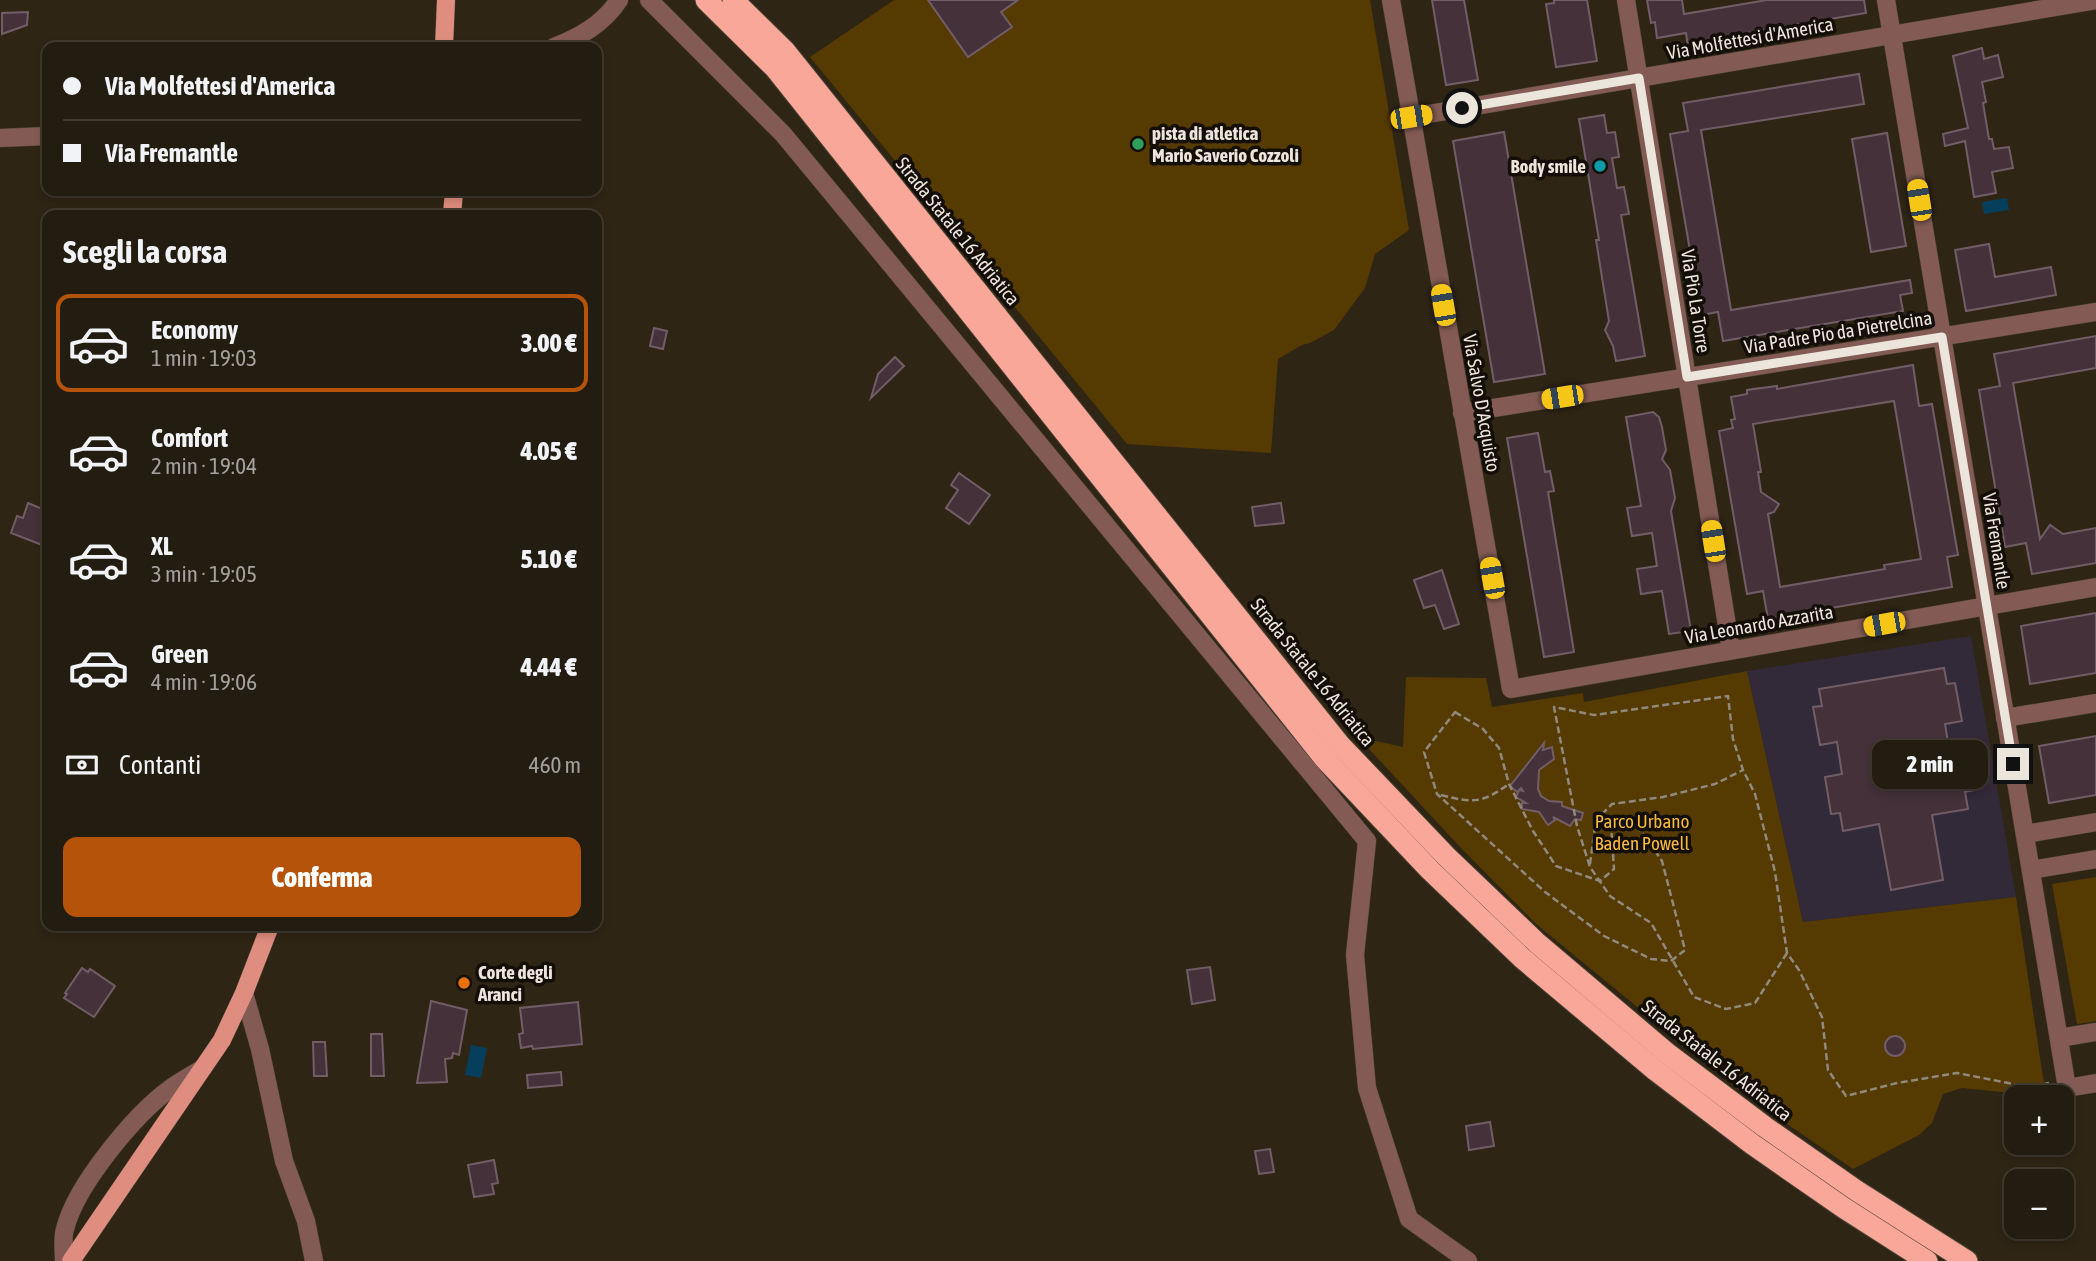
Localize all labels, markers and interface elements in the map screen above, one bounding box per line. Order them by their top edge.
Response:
street label: Via Molfettesi d'America [1665,13,1835,63]
text: Via Molfettesi d'America [105,71,335,101]
route start [1446,92,1478,124]
car [1389,103,1434,131]
place label: pista di atletica Mario Saverio Cozzoli [1152,122,1299,166]
marker: pista di atletica Mario Saverio Cozzoli [1130,136,1146,152]
text: Via Fremantle [105,138,238,168]
street label: Strada Statale 16 Adriatica [892,153,1024,309]
place label: Body smile [1510,155,1586,177]
marker: Body smile [1592,158,1608,174]
car [1906,178,1933,222]
text: Scegli la corsa [63,233,227,270]
street label: Via Pio La Torre [1677,248,1715,354]
car [1430,282,1457,328]
street label: Via Padre Pio da Pietrelcina [1742,306,1934,358]
icon: car [67,312,130,375]
text: Economy [151,315,238,345]
text: 3.00 € [520,328,577,358]
street label: Via Salvo D'Acquisto [1459,332,1505,474]
text: 1 min · 19:03 [151,345,257,371]
car [1540,383,1585,411]
icon: car [67,420,130,483]
text: Comfort [151,423,228,453]
text: 4.05 € [520,436,577,466]
text: 2 min · 19:04 [151,453,257,479]
street label: Via Fremantle [1979,491,2015,591]
car [1700,519,1727,563]
icon: car [67,528,130,591]
text: XL [151,531,173,561]
text: 5.10 € [520,544,577,574]
car [1479,555,1506,601]
text: 3 min · 19:05 [151,561,257,587]
street label: Strada Statale 16 Adriatica [1247,594,1379,750]
street label: Via Leonardo Azzarita [1683,600,1835,648]
car [1862,610,1907,638]
icon: car [67,636,130,699]
text: Green [151,639,209,669]
text: 4.44 € [520,652,577,682]
text: 4 min · 19:06 [151,669,257,695]
callout: 2 min [1873,740,1988,788]
icon: cash [63,746,101,784]
route end [1997,748,2029,780]
text: Contanti [119,750,201,780]
text: 2 min [1907,751,1953,777]
text: 460 m [529,752,581,778]
park label: Parco Urbano Baden Powell [1594,810,1690,854]
button: Conferma [63,837,581,917]
place label: Corte degli Aranci [477,961,553,1005]
marker: Corte degli Aranci [456,975,472,991]
street label: Strada Statale 16 Adriatica [1638,995,1796,1125]
map controls [2004,1085,2074,1239]
button: + [2004,1085,2074,1155]
button: − [2004,1169,2074,1239]

